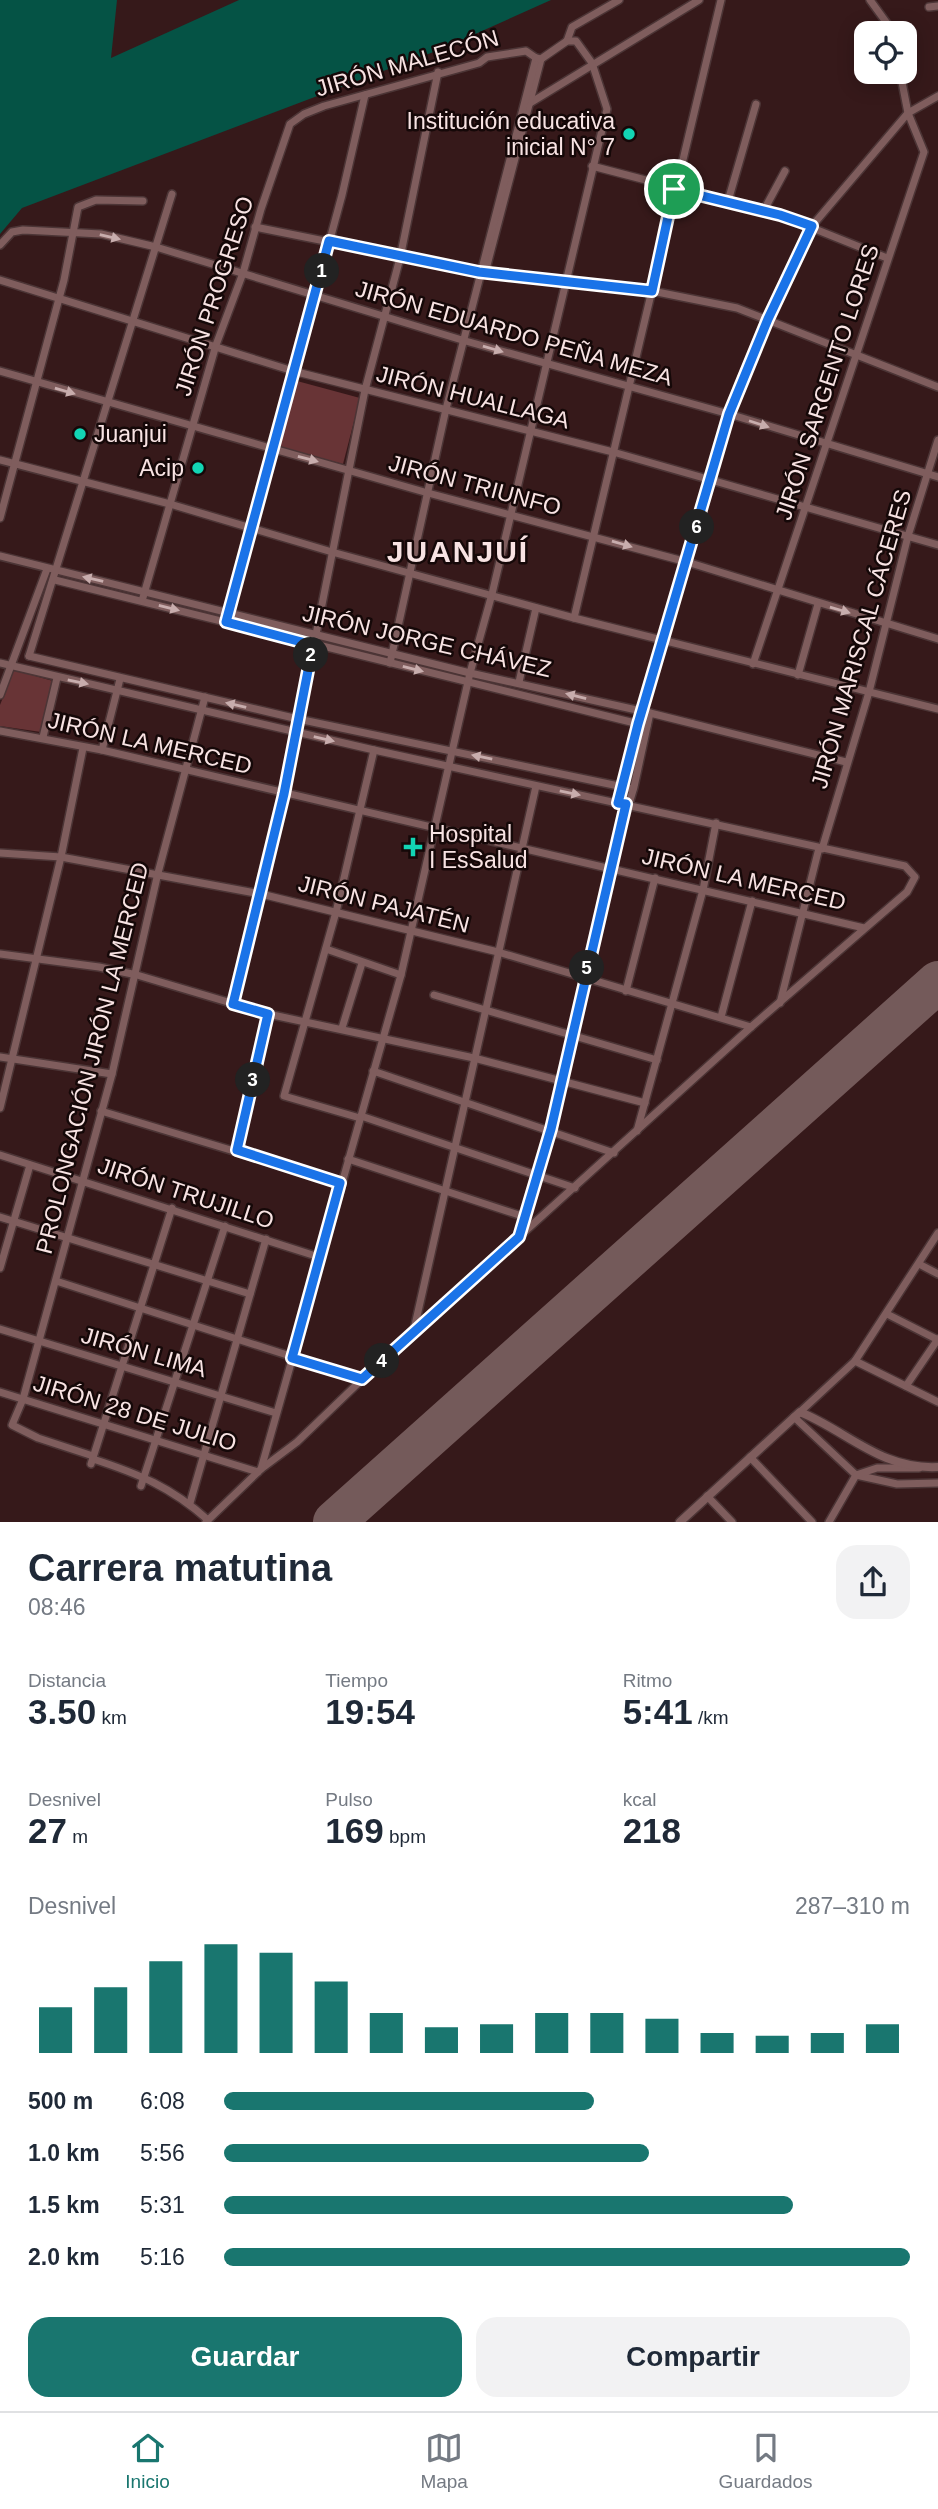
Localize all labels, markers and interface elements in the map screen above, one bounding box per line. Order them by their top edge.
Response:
map controls [854,21,917,84]
button: locate [854,21,917,84]
street label: JIRÓN MALECÓN [313,24,501,102]
place label: Institución educativa inicial N° 7 [407,108,615,160]
marker: Institución educativa inicial N° 7 [621,126,637,142]
pin [644,159,704,219]
icon: arrive [655,170,693,208]
street label: JIRÓN PROGRESO [169,193,259,399]
one-way arrow [100,231,122,242]
street label: JIRÓN SARGENTO LORES [770,241,884,523]
pin: 1 [304,254,340,288]
text: 1 [316,260,327,281]
street label: JIRÓN EDUARDO PEÑA MEZA [353,275,676,391]
one-way arrow [483,345,504,355]
street label: JIRÓN HUALLAGA [374,360,573,434]
one-way arrow [55,386,76,396]
one-way arrow [749,419,770,429]
place label: Juanjui [94,421,167,447]
marker: Juanjui [72,426,88,442]
street label: JIRÓN TRIUNFO [386,450,564,520]
place label: Acip [139,455,184,481]
one-way arrow [298,455,319,465]
marker: Acip [190,460,206,476]
street label: JIRÓN MARISCAL CÁCERES [806,487,916,791]
pin: 6 [680,510,714,544]
text: 6 [691,516,702,537]
district label: JUANJUÍ [387,535,529,568]
one-way arrow [611,539,633,550]
one-way arrow [82,574,104,585]
street label: JIRÓN JORGE CHÁVEZ [300,600,554,682]
one-way arrow [158,603,180,614]
one-way arrow [829,606,850,616]
pin: 2 [294,638,328,672]
text: 2 [305,644,316,665]
one-way arrow [402,664,424,675]
one-way arrow [67,677,89,688]
one-way arrow [565,690,587,701]
one-way arrow [225,699,247,710]
street label: JIRÓN LA MERCED [46,707,254,779]
one-way arrow [313,733,335,744]
one-way arrow [471,752,493,763]
one-way arrow [559,787,581,798]
place label: Hospital I EsSalud [429,821,527,873]
marker: Hospital I EsSalud [403,837,423,857]
street label: JIRÓN LA MERCED [640,843,848,915]
street label: PROLONGACIÓN JIRÓN LA MERCED [31,860,153,1256]
street label: JIRÓN PAJATÉN [296,870,472,938]
pin: 5 [570,950,604,986]
text: 5 [581,957,592,978]
pin: 3 [236,1062,270,1098]
text: 3 [247,1069,258,1090]
street label: JIRÓN TRUJILLO [95,1152,277,1234]
street label: JIRÓN LIMA [78,1322,210,1382]
pin: 4 [364,1344,400,1378]
text: 4 [376,1350,387,1371]
street label: JIRÓN 28 DE JULIO [30,1370,240,1456]
button: share [836,1545,910,1619]
text: Carrera matutina [28,1547,332,1589]
text: 08:46 [28,1594,86,1620]
text: Distancia [28,1670,106,1691]
text: Tiempo [325,1670,388,1691]
text: Ritmo [623,1670,672,1691]
text: 3.50 [28,1692,96,1731]
text: 19:54 [325,1692,415,1731]
text: 5:41 [623,1692,693,1731]
text: km [96,1707,127,1728]
text: /km [693,1707,729,1728]
text: Desnivel [28,1789,101,1810]
text: Pulso [325,1789,373,1810]
text: kcal [623,1789,656,1810]
text: 27 [28,1811,67,1850]
text: 169 [325,1811,384,1850]
text: 218 [623,1811,681,1850]
text: m [67,1826,88,1847]
text: bpm [384,1826,426,1847]
text: Desnivel [28,1893,116,1919]
text: 287–310 m [795,1893,910,1919]
text: 500 m [28,2088,93,2114]
text: 6:08 [140,2088,185,2114]
text: 1.0 km [28,2140,100,2166]
text: 5:56 [140,2140,185,2166]
text: 1.5 km [28,2192,100,2218]
text: 5:31 [140,2192,185,2218]
text: 2.0 km [28,2244,100,2270]
text: 5:16 [140,2244,185,2270]
button: Guardar [28,2317,462,2397]
button: Compartir [476,2317,910,2397]
tab: Inicio [125,2429,170,2493]
tab: Mapa [420,2429,468,2493]
tab: Guardados [719,2429,813,2493]

